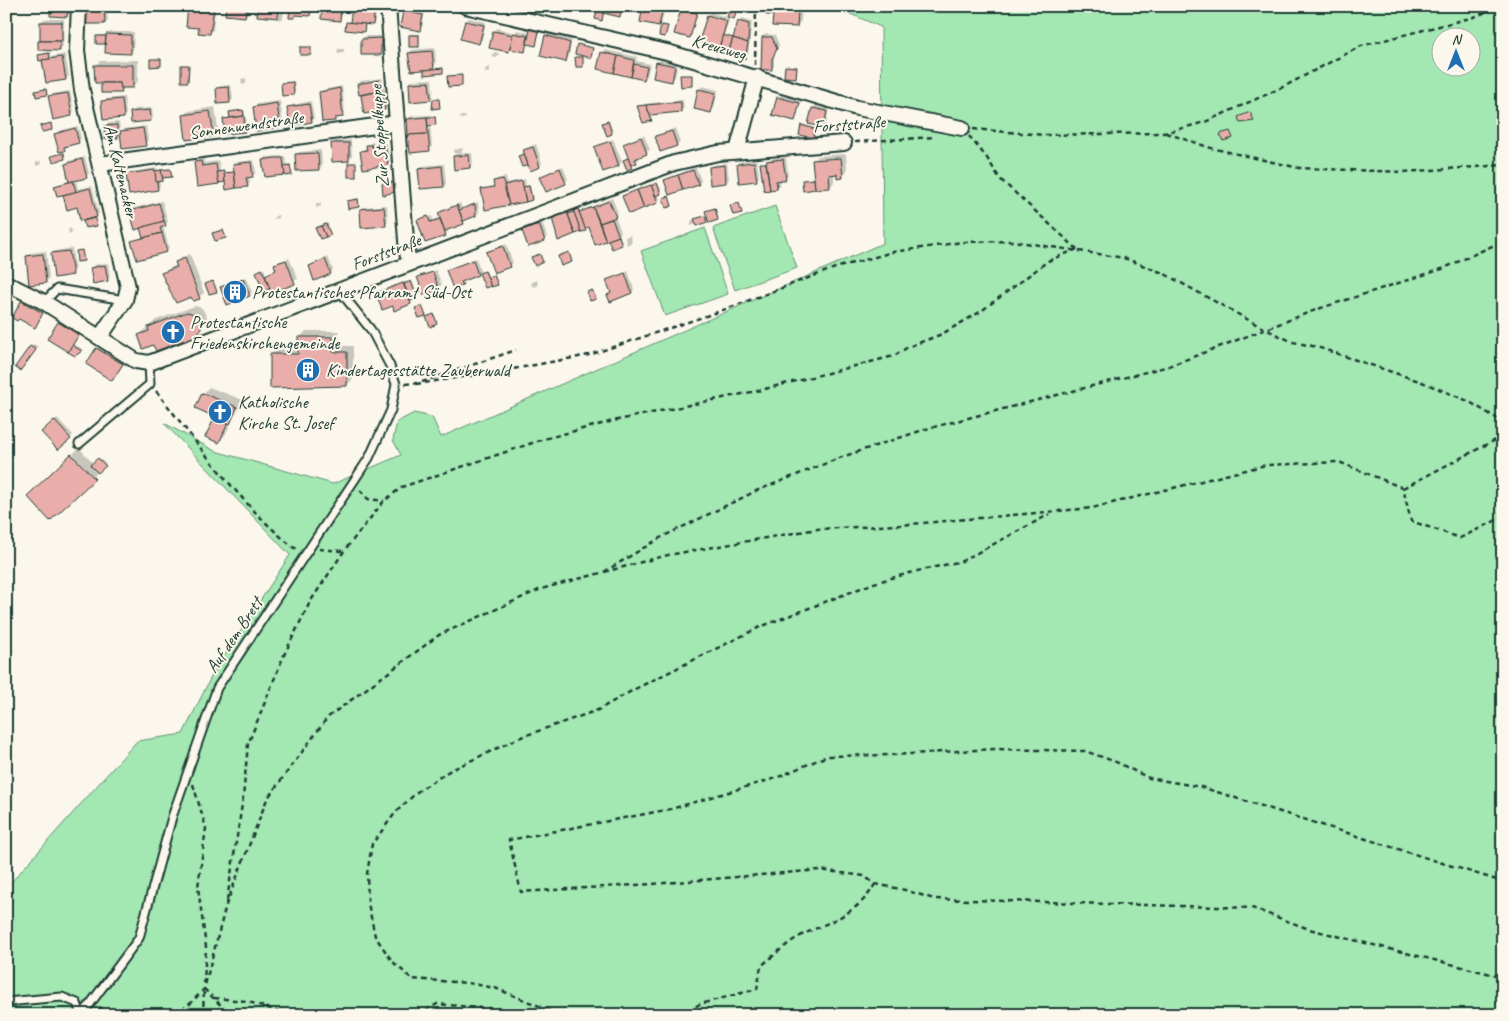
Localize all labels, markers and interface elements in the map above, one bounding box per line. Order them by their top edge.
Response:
north arrow [1432,28,1482,78]
street label: Kreuzweg [689,29,750,66]
text: N [1452,31,1463,48]
street label: Zur Stoppelkuppe [364,83,394,188]
street label: Sonnenwendstraße [188,106,306,144]
street label: Forststraße [812,110,887,137]
street label: Am Kaltenacker [99,122,144,222]
street label: Forststraße [348,228,425,275]
building icon: Protestantisches Pfarramt Süd-Ost [222,279,248,305]
place label: Protestantisches Pfarramt Süd-Ost [252,281,473,303]
place label: Protestantische Friedenskirchengemeinde [190,311,341,354]
church icon: Protestantische Friedenskirchengemeinde [160,319,186,345]
building icon: Kindertagesstätte Zauberwald [295,357,321,383]
place label: Kindertagesstätte Zauberwald [326,359,513,381]
place label: Katholische Kirche St. Josef [238,391,337,434]
church icon: Katholische Kirche St. Josef [207,399,233,425]
street label: Auf dem Brett [201,591,269,677]

